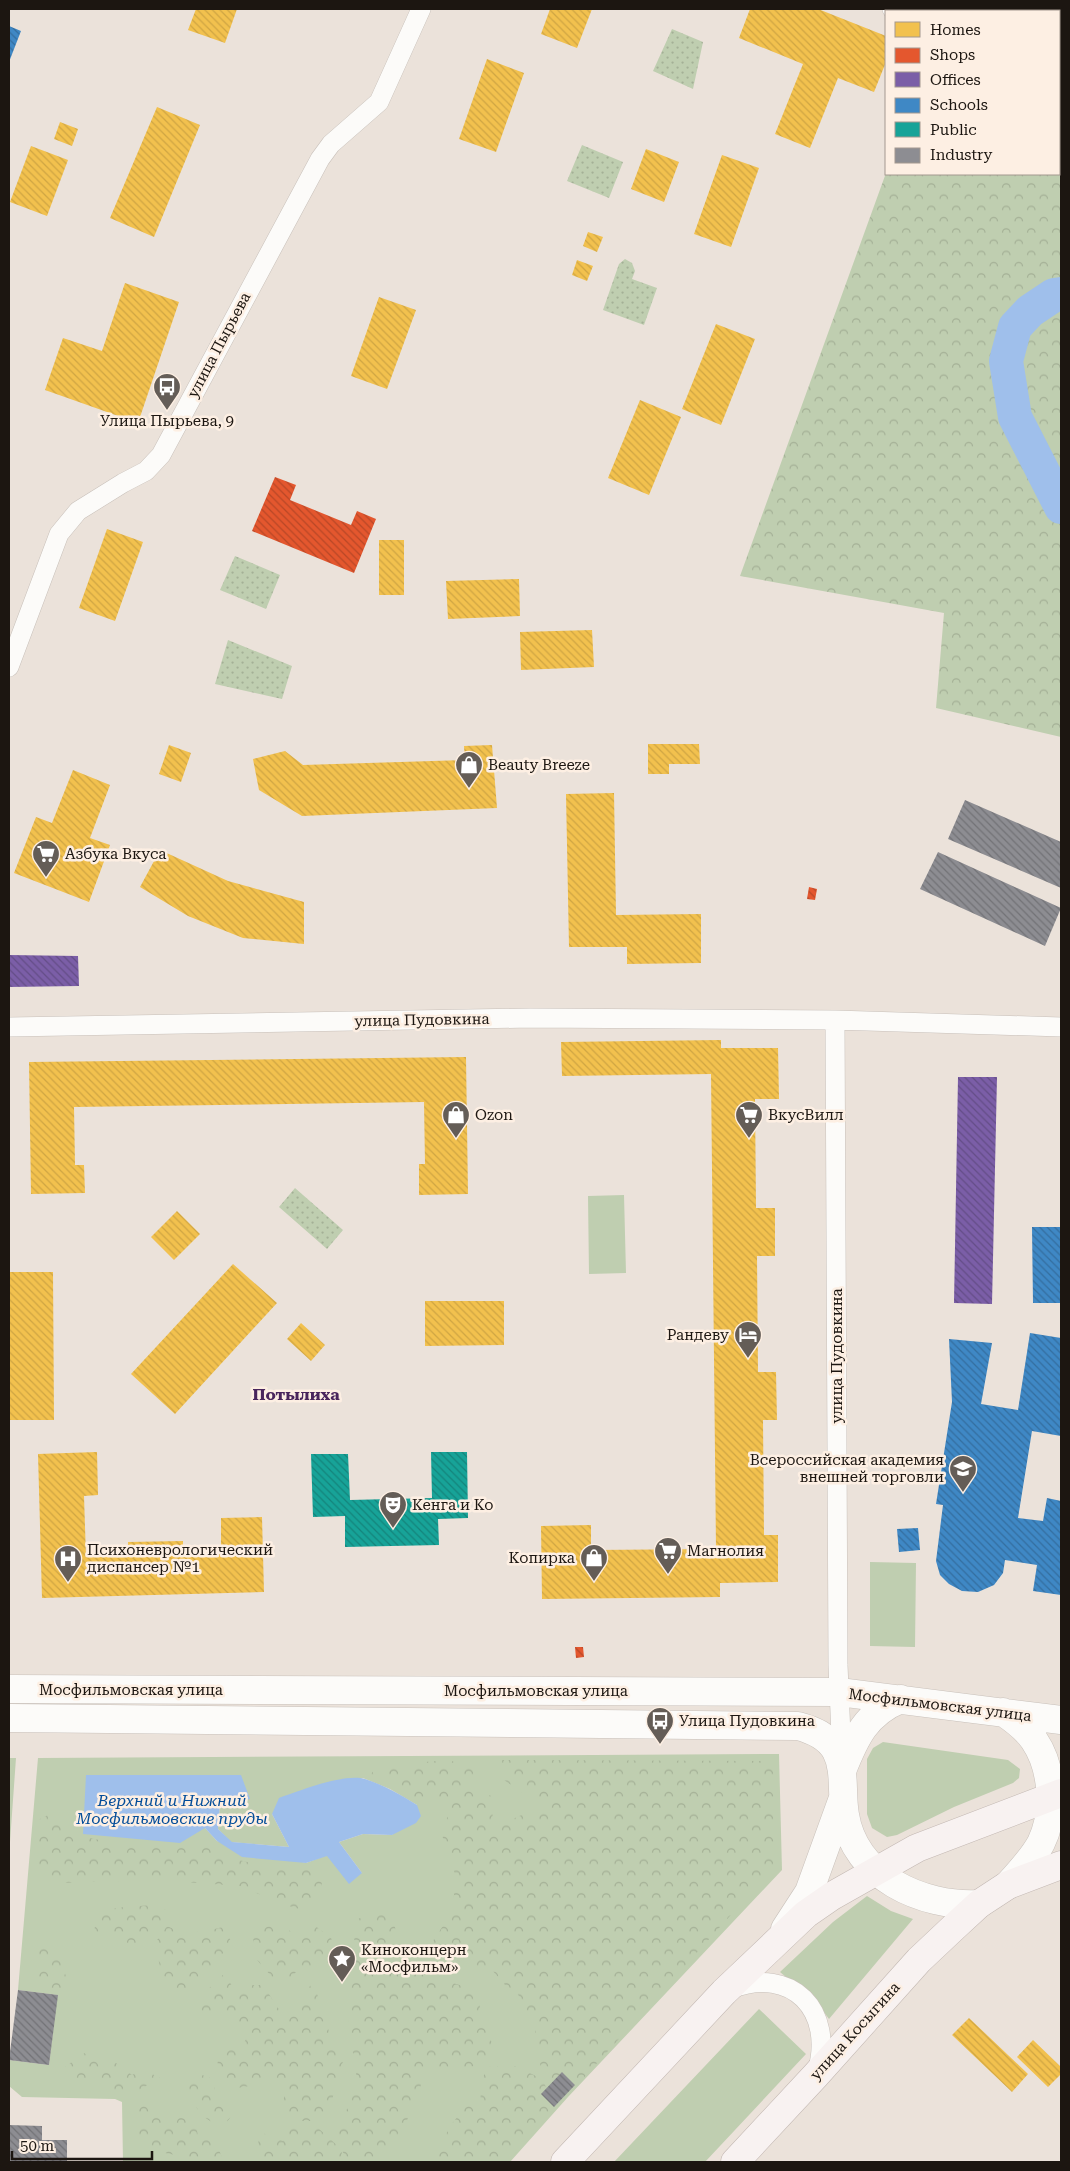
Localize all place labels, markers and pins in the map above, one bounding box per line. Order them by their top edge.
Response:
bus stop icon: Улица Пырьева, 9 [152,372,182,411]
place label: Улица Пырьева, 9 [100,412,234,430]
shop icon: Beauty Breeze [454,750,484,789]
place label: Beauty Breeze [488,756,590,774]
supermarket icon: Азбука Вкуса [31,839,61,878]
place label: Азбука Вкуса [65,845,166,863]
shop icon: Ozon [441,1100,471,1139]
supermarket icon: ВкусВилл [734,1100,764,1139]
place label: Ozon [475,1106,513,1124]
place label: ВкусВилл [768,1106,844,1124]
hotel icon: Рандеву [733,1320,763,1359]
place label: Рандеву [667,1326,729,1344]
place label: Всероссийская академия внешней торговли [750,1451,944,1486]
school or university icon: Всероссийская академия внешней торговли [948,1454,978,1493]
theatre icon: Кенга и Ко [378,1490,408,1529]
place label: Кенга и Ко [412,1496,494,1514]
supermarket icon: Магнолия [653,1536,683,1575]
place label: Психоневрологический диспансер №1 [87,1541,273,1576]
place label: Магнолия [687,1542,764,1560]
shop icon: Копирка [579,1543,609,1582]
hospital icon: Психоневрологический диспансер №1 [53,1544,83,1583]
place label: Копирка [509,1549,575,1567]
bus stop icon: Улица Пудовкина [645,1706,675,1745]
place label: Улица Пудовкина [679,1712,815,1730]
place label: Киноконцерн «Мосфильм» [361,1941,467,1976]
place icon: Киноконцерн «Мосфильм» [327,1944,357,1983]

